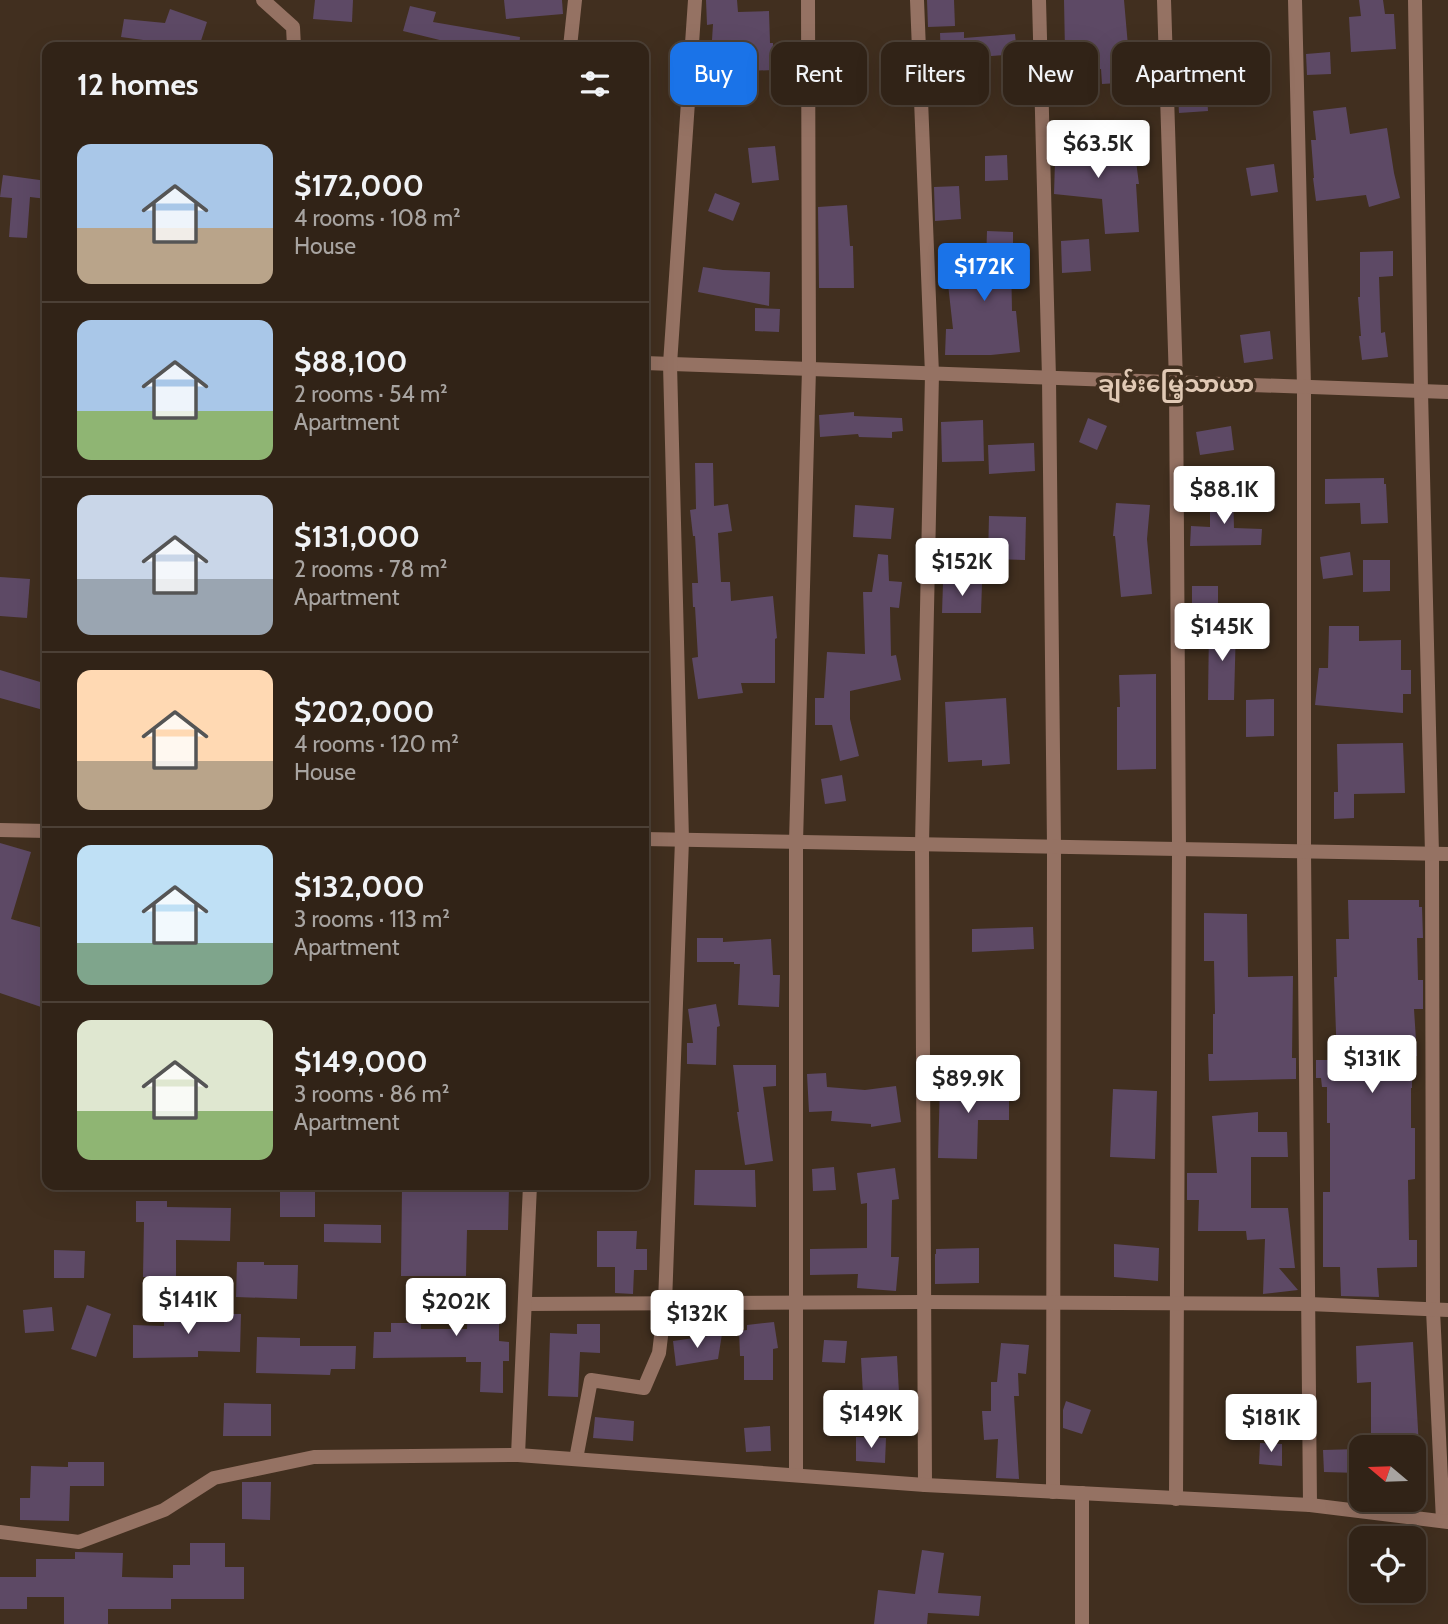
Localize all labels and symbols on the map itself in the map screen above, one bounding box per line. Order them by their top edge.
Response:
pin: $63.5K [1041,120,1155,180]
pin: $172K [935,244,1033,303]
district label: ချမ်းမြေ့သာယာ [1098,368,1254,404]
pin: $88.1K [1167,466,1281,526]
pin: $152K [913,538,1011,598]
pin: $145K [1173,604,1271,663]
pin: $131K [1323,1036,1421,1095]
pin: $89.9K [911,1056,1025,1115]
pin: $141K [139,1276,237,1336]
pin: $202K [407,1278,505,1338]
pin: $132K [648,1290,746,1350]
pin: $149K [822,1390,920,1450]
pin: $181K [1222,1394,1320,1454]
north arrow [1349,1435,1426,1512]

